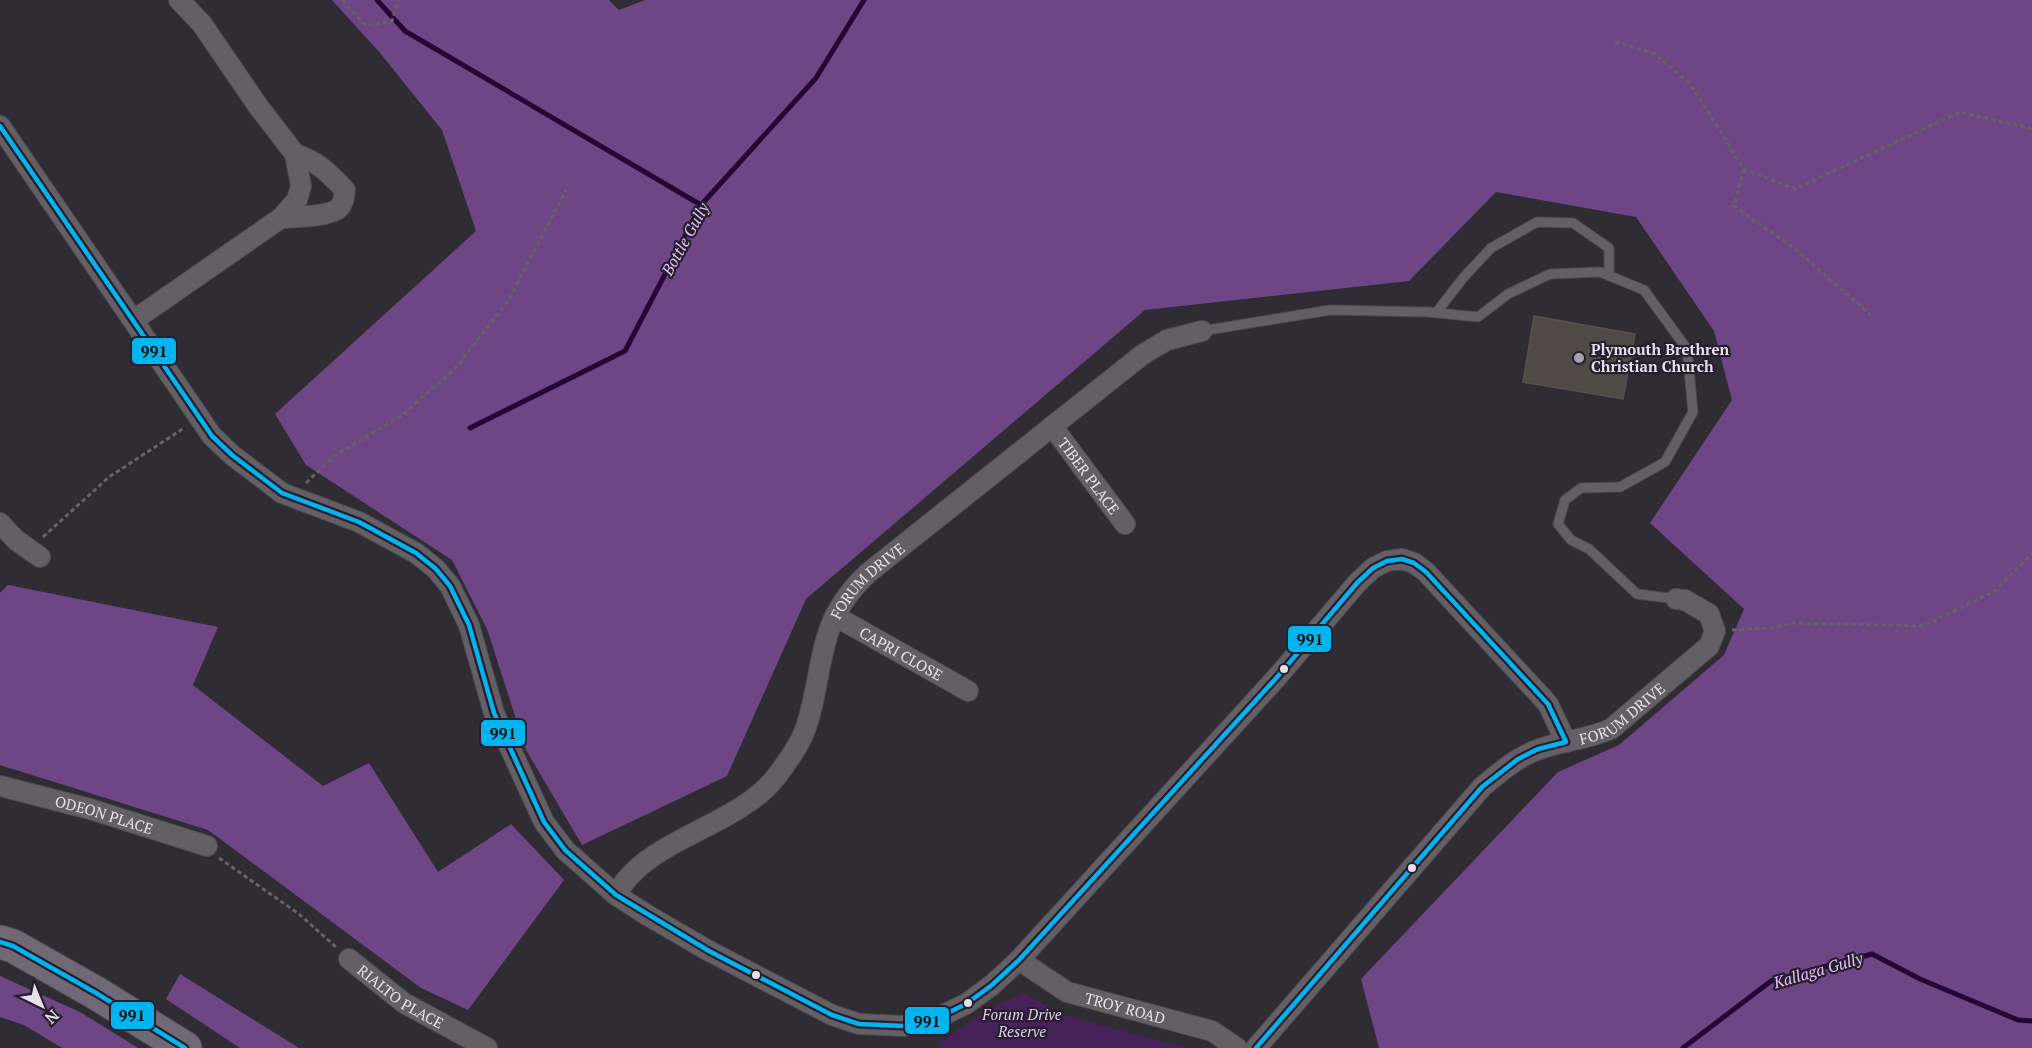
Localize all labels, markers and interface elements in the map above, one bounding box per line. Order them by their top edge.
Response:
water label: Bottle Gully [656,198,714,280]
line badge: 991 [131,337,177,365]
place label: Plymouth Brethren Christian Church [1591,339,1730,376]
text: 991 [140,340,168,362]
marker: Plymouth Brethren Christian Church [1572,351,1586,365]
street label: TIBER PLACE [1054,433,1124,518]
street label: FORUM DRIVE [825,538,908,622]
street label: CAPRI CLOSE [856,622,946,685]
line badge: 991 [1287,625,1332,653]
text: 991 [1296,628,1324,650]
unlabelled marker [1278,663,1290,675]
street label: FORUM DRIVE [1577,678,1669,749]
line badge: 991 [480,719,526,747]
text: 991 [489,722,517,744]
street label: ODEON PLACE [53,791,156,838]
unlabelled marker [1406,862,1418,874]
water label: Kallaga Gully [1770,947,1866,994]
street label: RIALTO PLACE [353,960,447,1033]
unlabelled marker [750,969,762,981]
north arrow [12,976,72,1036]
street label: TROY ROAD [1083,987,1168,1028]
unlabelled marker [962,997,974,1009]
line badge: 991 [110,1001,155,1030]
text: 991 [118,1004,146,1026]
park label: Forum Drive Reserve [981,1004,1062,1041]
text: N [40,1005,64,1029]
line badge: 991 [904,1006,950,1035]
text: 991 [913,1010,941,1032]

